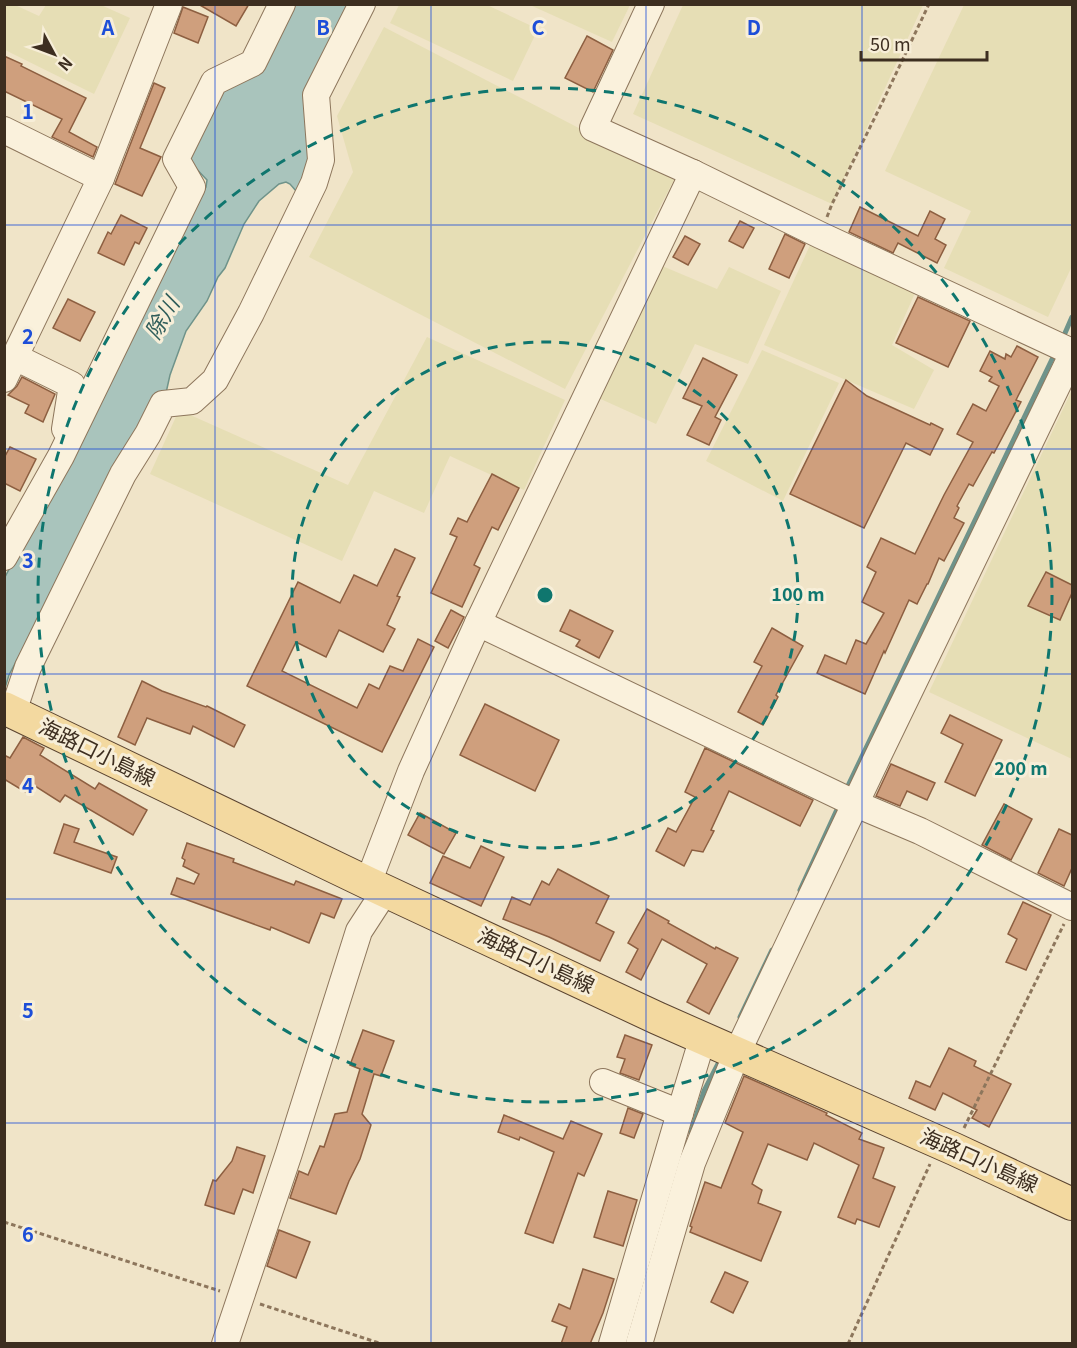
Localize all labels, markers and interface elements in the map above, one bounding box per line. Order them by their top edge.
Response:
text: A [101,12,115,41]
text: B [316,12,330,41]
text: C [531,12,545,41]
text: D [747,12,761,41]
north arrow [24,24,84,84]
scale bar [861,24,987,62]
text: 50 m [870,30,911,56]
text: N [53,52,79,77]
text: 1 [22,96,34,125]
water label: 除川 [135,288,186,344]
text: 2 [22,321,34,350]
text: 3 [22,545,34,574]
text: 100 m [771,580,825,606]
centre of rings [535,585,555,605]
street label: 海路口小島線 [35,710,161,792]
text: 200 m [994,754,1048,780]
text: 4 [22,770,34,799]
street label: 海路口小島線 [473,919,600,999]
text: 5 [22,995,34,1024]
street label: 海路口小島線 [916,1120,1043,1199]
text: 6 [22,1219,34,1248]

